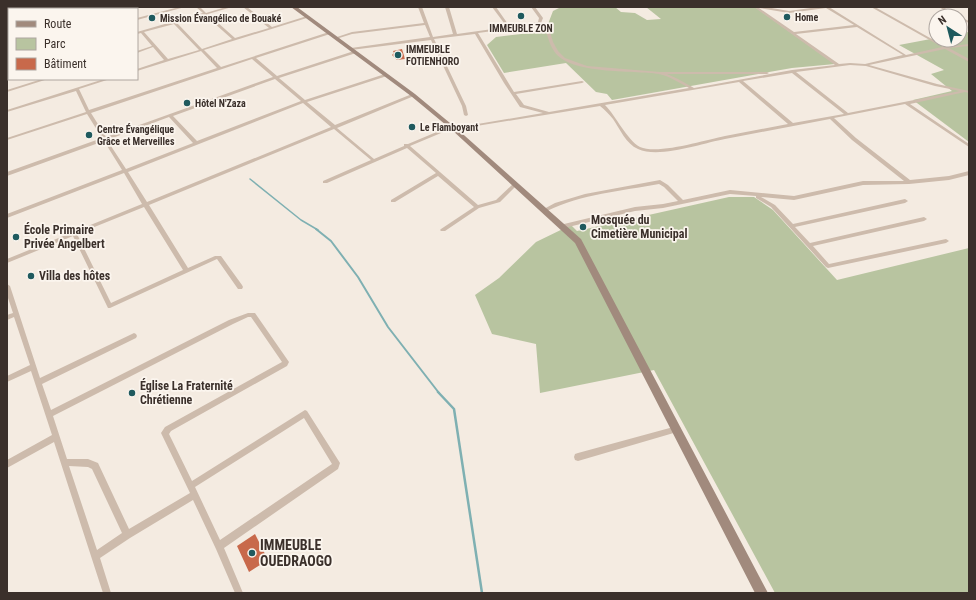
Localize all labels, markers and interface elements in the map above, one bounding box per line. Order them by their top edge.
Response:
legend [8,8,138,80]
north arrow [928,8,968,48]
marker: IMMEUBLE ZON [516,11,526,21]
place label: Mission Évangélico de Bouaké [160,12,281,24]
marker: Home [782,12,792,22]
place label: Home [795,12,819,23]
marker: Mission Évangélico de Bouaké [147,13,157,23]
text: N [936,13,949,28]
text: Route [44,17,72,31]
place label: IMMEUBLE ZON [489,23,553,34]
text: Parc [44,37,66,51]
place label: IMMEUBLE FOTIENHORO [406,44,459,67]
marker: IMMEUBLE FOTIENHORO [393,50,403,60]
text: Bâtiment [44,57,87,71]
marker: Hôtel N'Zaza [182,98,192,108]
place label: Hôtel N'Zaza [195,98,246,109]
marker: Le Flamboyant [407,122,417,132]
place label: Le Flamboyant [420,122,478,133]
place label: Centre Évangélique Grâce et Merveilles [97,123,175,147]
marker: Centre Évangélique Grâce et Merveilles [84,130,94,140]
place label: Mosquée du Cimetière Municipal [591,213,687,241]
place label: École Primaire Privée Angelbert [24,222,105,251]
marker: Mosquée du Cimetière Municipal [578,222,588,232]
marker: École Primaire Privée Angelbert [11,232,21,242]
place label: Villa des hôtes [39,269,111,283]
marker: Villa des hôtes [26,271,36,281]
place label: Église La Fraternité Chrétienne [140,378,233,407]
marker: Église La Fraternité Chrétienne [127,388,137,398]
place label: IMMEUBLE OUEDRAOGO [260,537,332,569]
marker: IMMEUBLE OUEDRAOGO [247,548,257,558]

